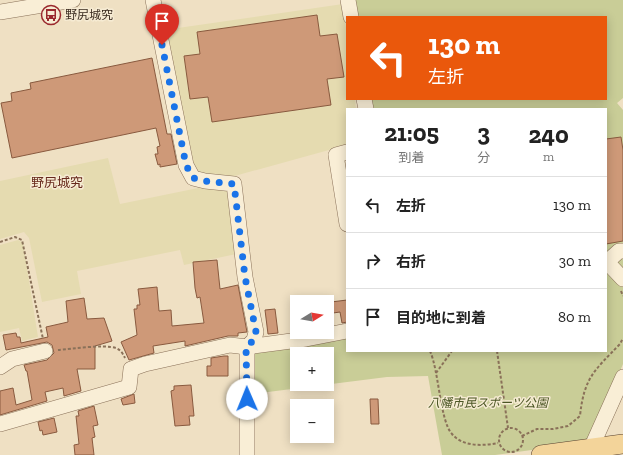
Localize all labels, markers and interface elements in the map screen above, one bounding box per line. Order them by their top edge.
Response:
bus stop icon: 野尻城究 [40,4,62,26]
pin [145,4,179,45]
place label: 野尻城究 [65,8,113,22]
icon: arrive [151,10,173,32]
text: 130 m [428,28,500,61]
icon: left [362,32,414,84]
text: 左折 [428,66,464,88]
text: 21:05 [384,118,439,147]
text: 3 [477,118,490,147]
text: 240 [528,120,569,149]
text: m [543,149,554,164]
text: 到着 [399,150,425,165]
text: 分 [477,150,490,165]
district label: 野尻城究 [31,175,83,190]
icon: left [362,194,384,216]
text: 130 m [553,196,591,214]
text: 左折 [396,197,426,215]
icon: right [362,250,384,272]
text: 30 m [559,252,591,270]
text: 右折 [396,253,426,271]
north arrow [290,295,334,339]
map controls [290,295,334,443]
icon: arrive [362,306,384,328]
text: 80 m [558,308,591,326]
text: 目的地に到着 [396,309,486,327]
button: + [290,347,334,391]
position arrow [226,378,268,420]
park label: 八幡市民スポーツ公園 [428,396,550,410]
button: − [290,399,334,443]

